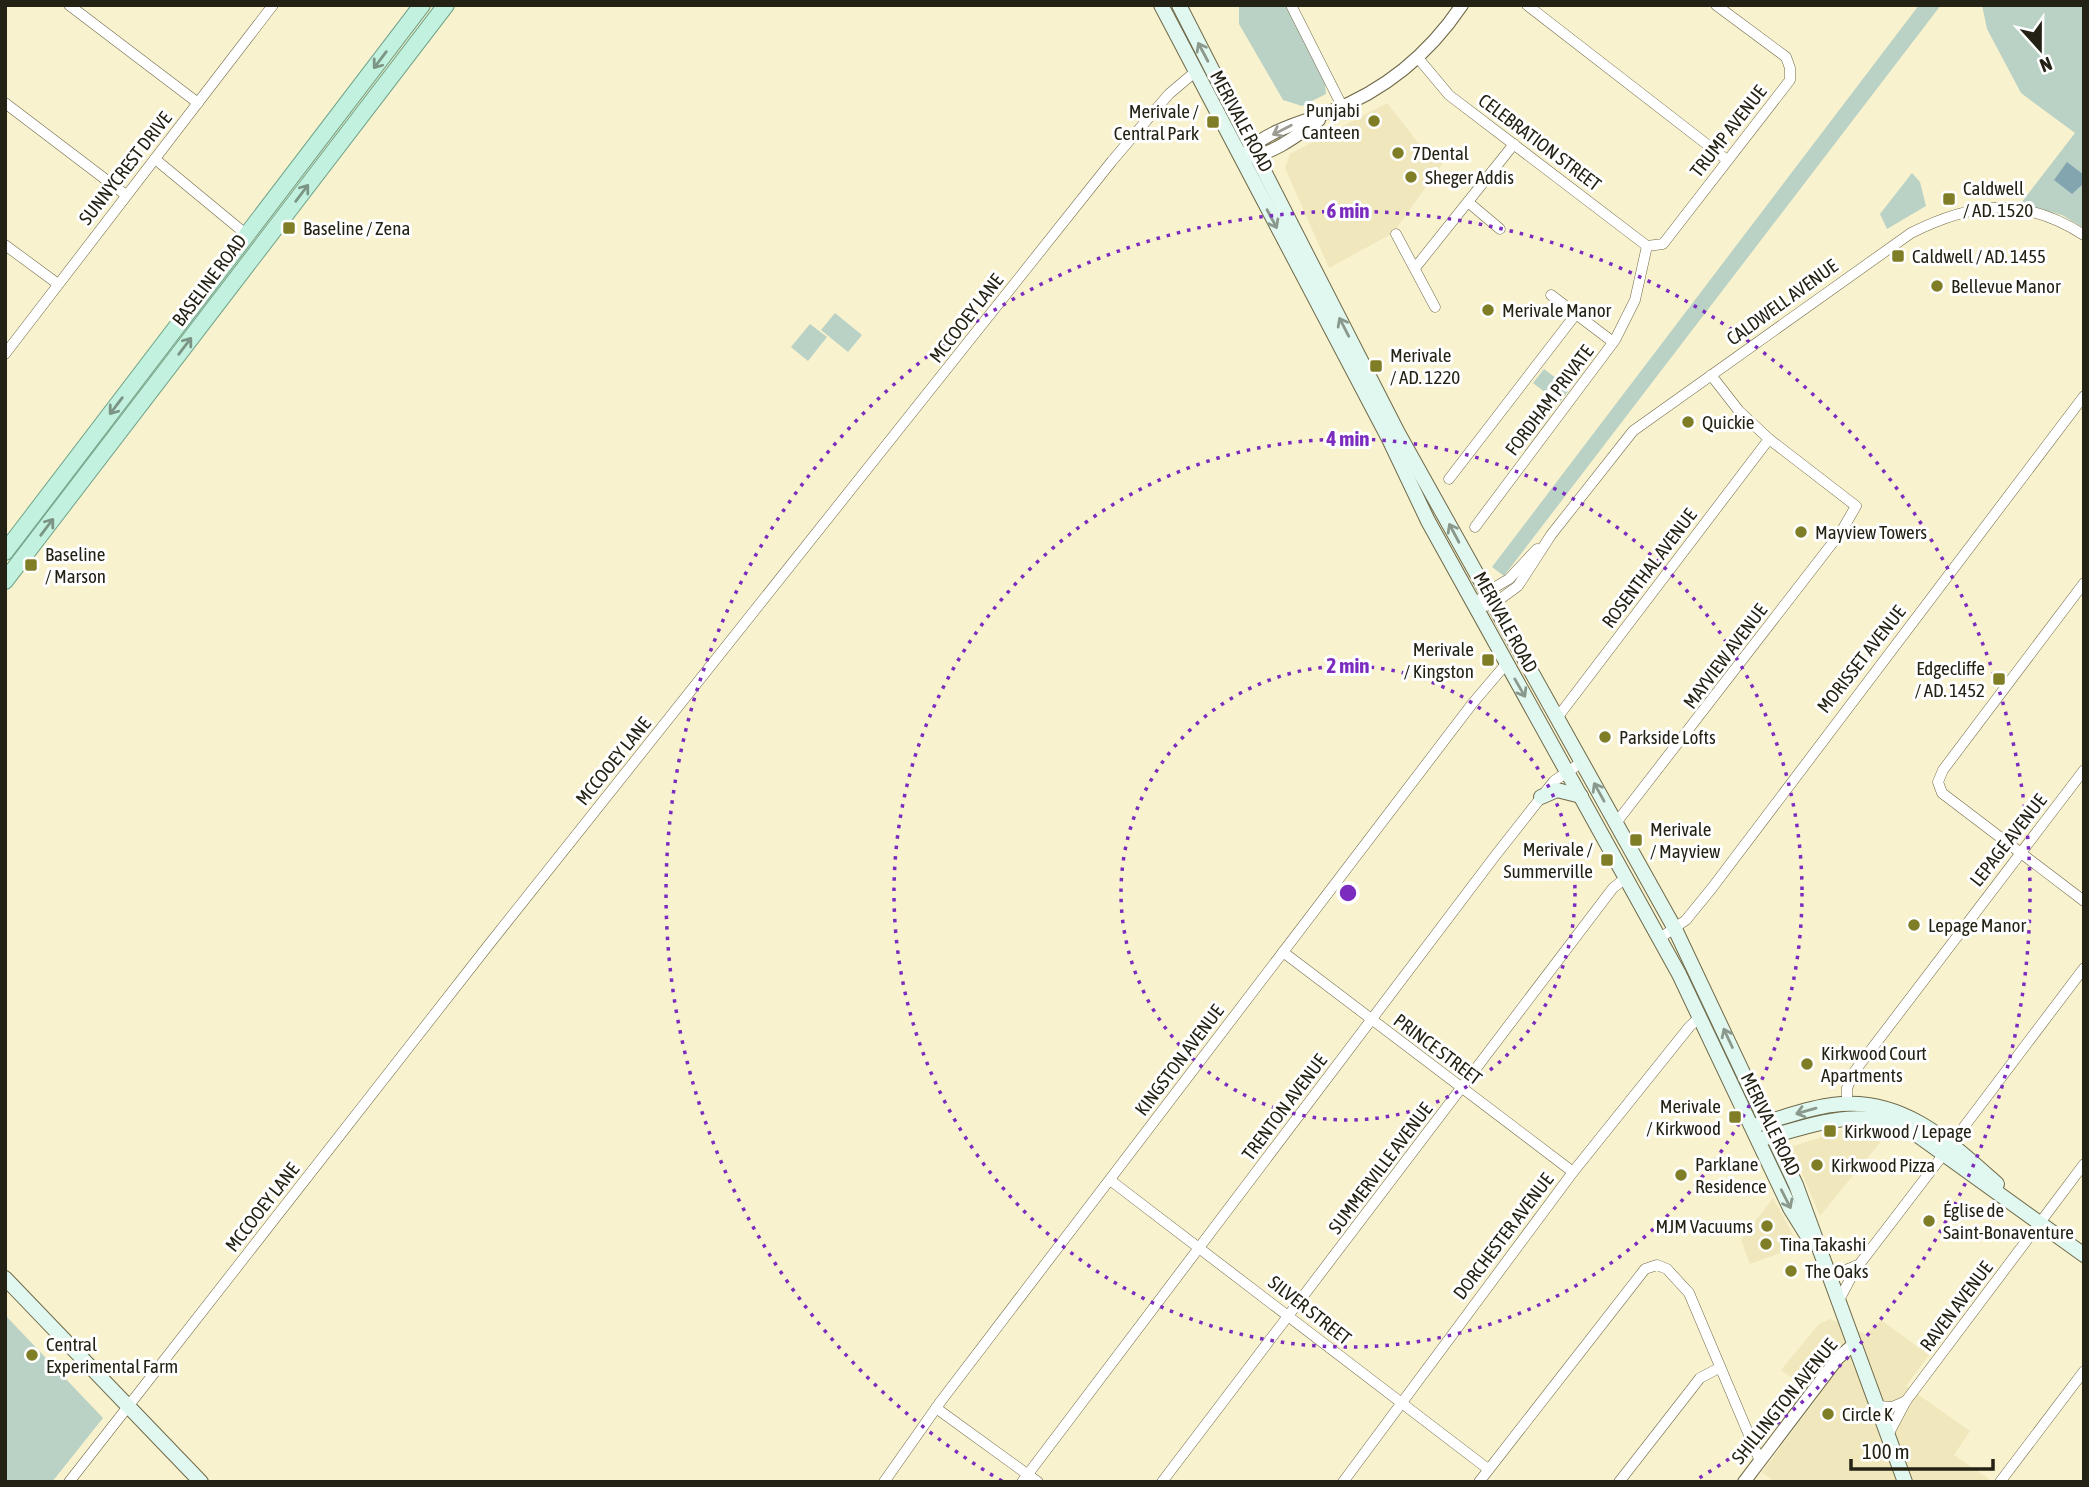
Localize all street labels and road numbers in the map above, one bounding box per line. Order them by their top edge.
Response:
street label: MERIVALE ROAD [1206,66,1278,176]
street label: TRUMP AVENUE [1685,81,1771,181]
street label: CELEBRATION STREET [1474,89,1606,196]
street label: SUNNYCREST DRIVE [74,107,176,229]
street label: BASELINE ROAD [167,230,251,330]
street label: CALDWELL AVENUE [1722,254,1842,350]
street label: MCCOOEY LANE [925,269,1007,367]
street label: FORDHAM PRIVATE [1500,341,1598,459]
street label: ROSENTHAL AVENUE [1597,504,1701,632]
street label: MERIVALE ROAD [1469,568,1543,676]
street label: MAYVIEW AVENUE [1679,599,1771,713]
street label: MORISSET AVENUE [1812,601,1910,717]
street label: MCCOOEY LANE [571,713,655,809]
street label: LEPAGE AVENUE [1965,790,2051,890]
street label: KINGSTON AVENUE [1130,1000,1228,1120]
street label: PRINCE STREET [1390,1009,1487,1090]
street label: TRENTON AVENUE [1237,1050,1331,1164]
street label: MERIVALE ROAD [1737,1069,1805,1179]
street label: SUMMERVILLE AVENUE [1324,1098,1436,1238]
street label: MCCOOEY LANE [221,1158,303,1256]
street label: DORCHESTER AVENUE [1448,1169,1558,1303]
street label: RAVEN AVENUE [1915,1257,1997,1355]
street label: SILVER STREET [1264,1271,1356,1350]
street label: SHILLINGTON AVENUE [1727,1334,1841,1468]

